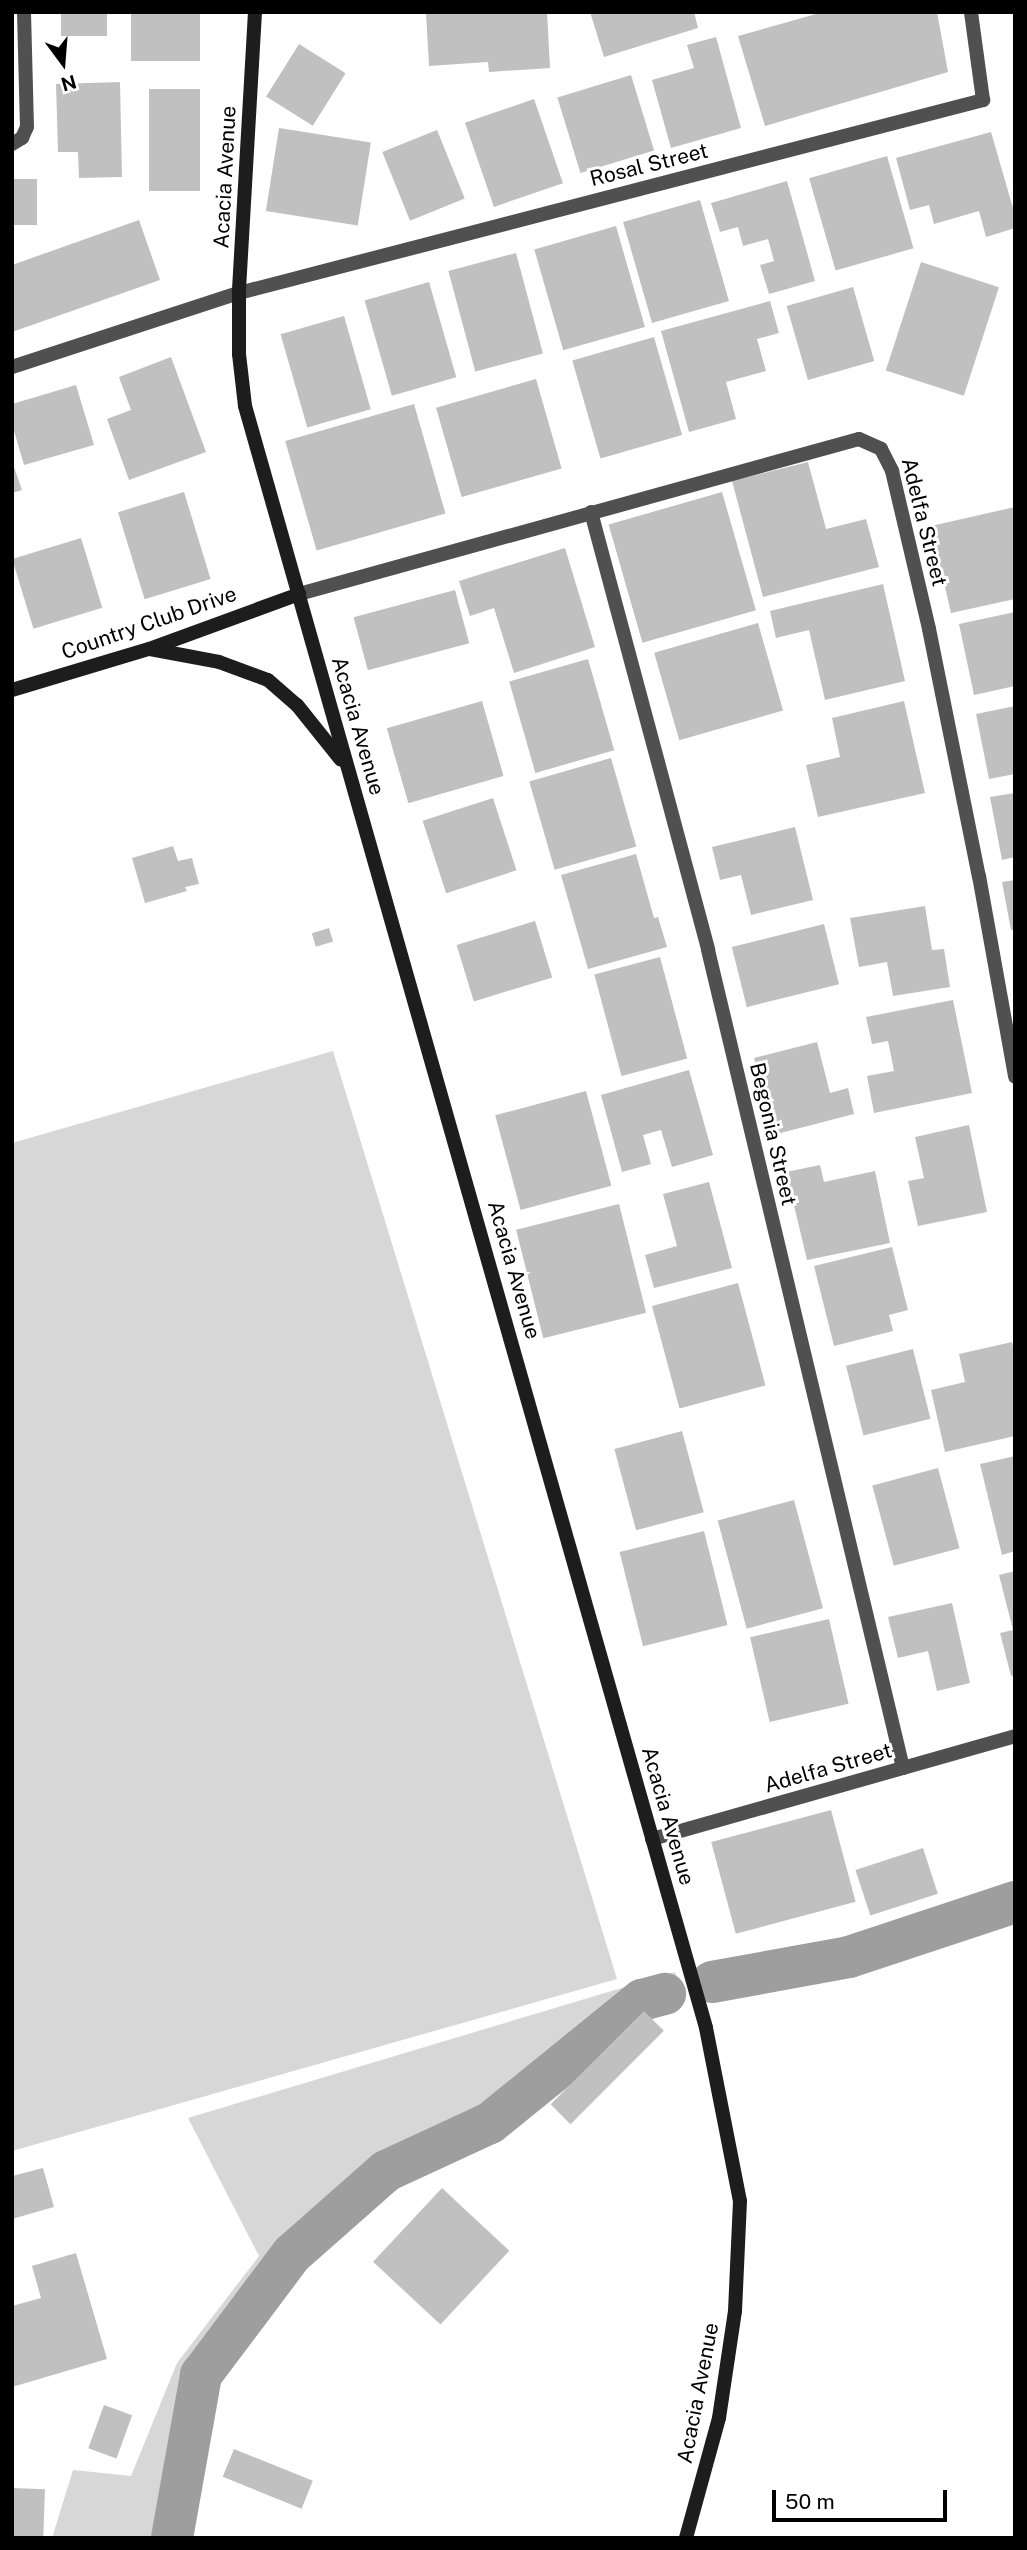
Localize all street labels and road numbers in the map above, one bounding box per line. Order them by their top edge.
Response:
street label: Acacia Avenue [209,105,241,249]
street label: Rosal Street [587,138,711,192]
street label: Adelfa Street [896,455,952,589]
street label: Country Club Drive [58,581,240,665]
street label: Acacia Avenue [326,654,390,798]
street label: Begonia Street [744,1060,802,1208]
street label: Acacia Avenue [482,1198,546,1342]
street label: Adelfa Street [761,1738,895,1798]
street label: Acacia Avenue [636,1744,700,1888]
street label: Acacia Avenue [672,2320,724,2466]

